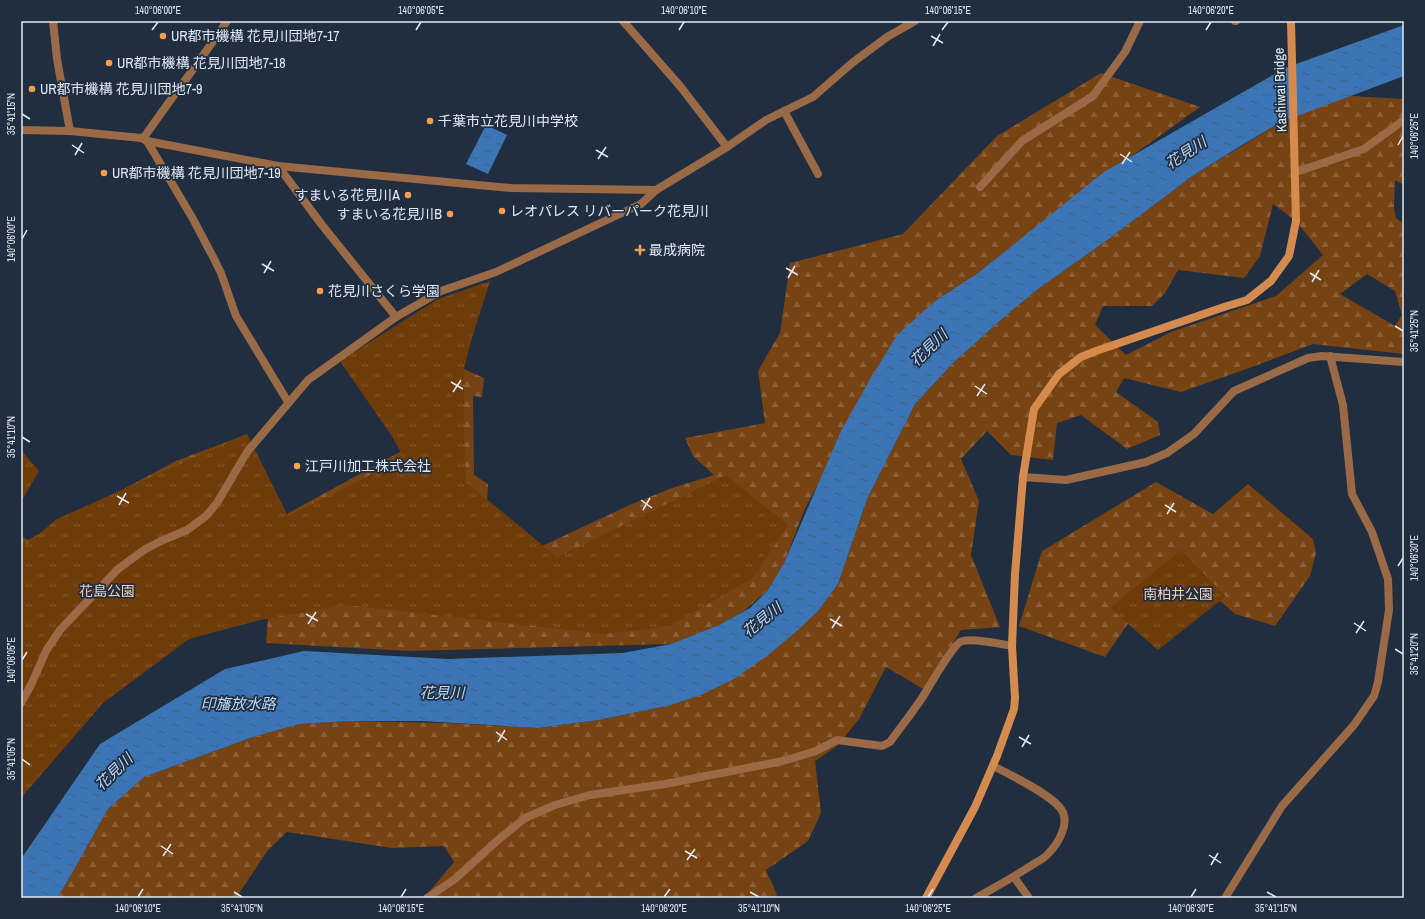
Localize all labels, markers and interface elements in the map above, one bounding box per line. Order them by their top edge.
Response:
text: 140°06'00"E [135,4,181,17]
text: 140°06'05"E [398,4,444,17]
text: 140°06'10"E [661,4,707,17]
text: 140°06'15"E [925,4,971,17]
text: 140°06'20"E [1188,4,1234,17]
place label: UR都市機構 花見川団地7-17 [171,27,340,45]
marker: UR都市機構 花見川団地7-17 [158,31,168,41]
street label: Kashiwai Bridge [1270,48,1290,132]
place label: UR都市機構 花見川団地7-18 [117,54,286,72]
marker: UR都市機構 花見川団地7-18 [104,58,114,68]
place label: UR都市機構 花見川団地7-9 [40,80,202,98]
marker: UR都市機構 花見川団地7-9 [27,84,37,94]
text: 35°41'15"N [5,93,18,135]
place label: 千葉市立花見川中学校 [438,112,578,130]
text: 140°06'25"E [1408,113,1421,159]
marker: 千葉市立花見川中学校 [425,116,435,126]
water label: 花見川 [1161,130,1212,174]
place label: UR都市機構 花見川団地7-19 [112,164,281,182]
marker: UR都市機構 花見川団地7-19 [99,168,109,178]
place label: すまいる花見川A [294,186,400,204]
marker: すまいる花見川A [403,190,413,200]
place label: レオパレス リバーパーク花見川 [510,202,709,220]
place label: すまいる花見川B [336,205,442,223]
marker: レオパレス リバーパーク花見川 [497,206,507,216]
marker: すまいる花見川B [445,209,455,219]
text: 140°06'00"E [5,216,18,262]
place label: 最成病院 [649,241,705,259]
marker: 最成病院 [634,244,646,256]
place label: 花見川さくら学園 [328,282,440,300]
marker: 花見川さくら学園 [315,286,325,296]
text: 35°41'25"N [1408,310,1421,352]
water label: 花見川 [905,323,954,371]
text: 35°41'10"N [5,416,18,458]
place label: 江戸川加工株式会社 [305,457,431,475]
marker: 江戸川加工株式会社 [292,461,302,471]
text: 140°06'30"E [1408,535,1421,581]
park label: 花島公園 [79,582,135,600]
park label: 南柏井公園 [1143,585,1213,603]
water label: 花見川 [738,596,787,642]
text: 35°41'20"N [1408,633,1421,675]
text: 140°06'05"E [5,637,18,683]
water label: 花見川 [419,682,466,703]
water label: 印旛放水路 [200,693,277,714]
text: 35°41'05"N [5,738,18,780]
water label: 花見川 [90,747,139,795]
text: 140°06'10"E [115,902,161,915]
text: 35°41'05"N [221,902,263,915]
text: 140°06'15"E [378,902,424,915]
text: 140°06'20"E [641,902,687,915]
text: 35°41'10"N [738,902,780,915]
text: 140°06'25"E [905,902,951,915]
text: 140°06'30"E [1168,902,1214,915]
text: 35°41'15"N [1255,902,1297,915]

